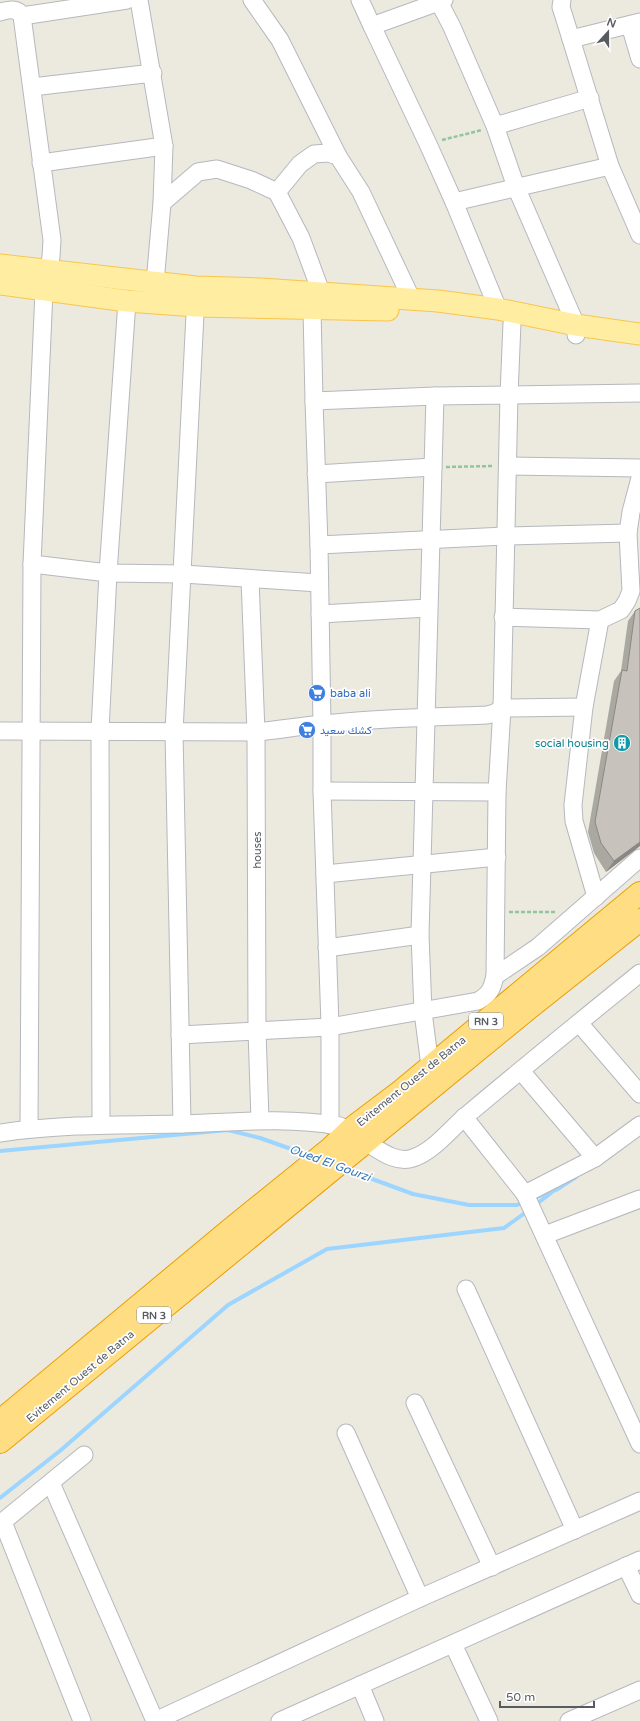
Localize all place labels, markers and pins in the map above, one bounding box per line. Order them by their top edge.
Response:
supermarket icon: baba ali [307,683,327,703]
place label: baba ali [330,687,371,700]
supermarket icon: كشك سعيد [297,720,317,740]
place label: كشك سعيد [320,724,372,737]
building icon: social housing [612,733,632,753]
place label: social housing [535,737,609,750]

